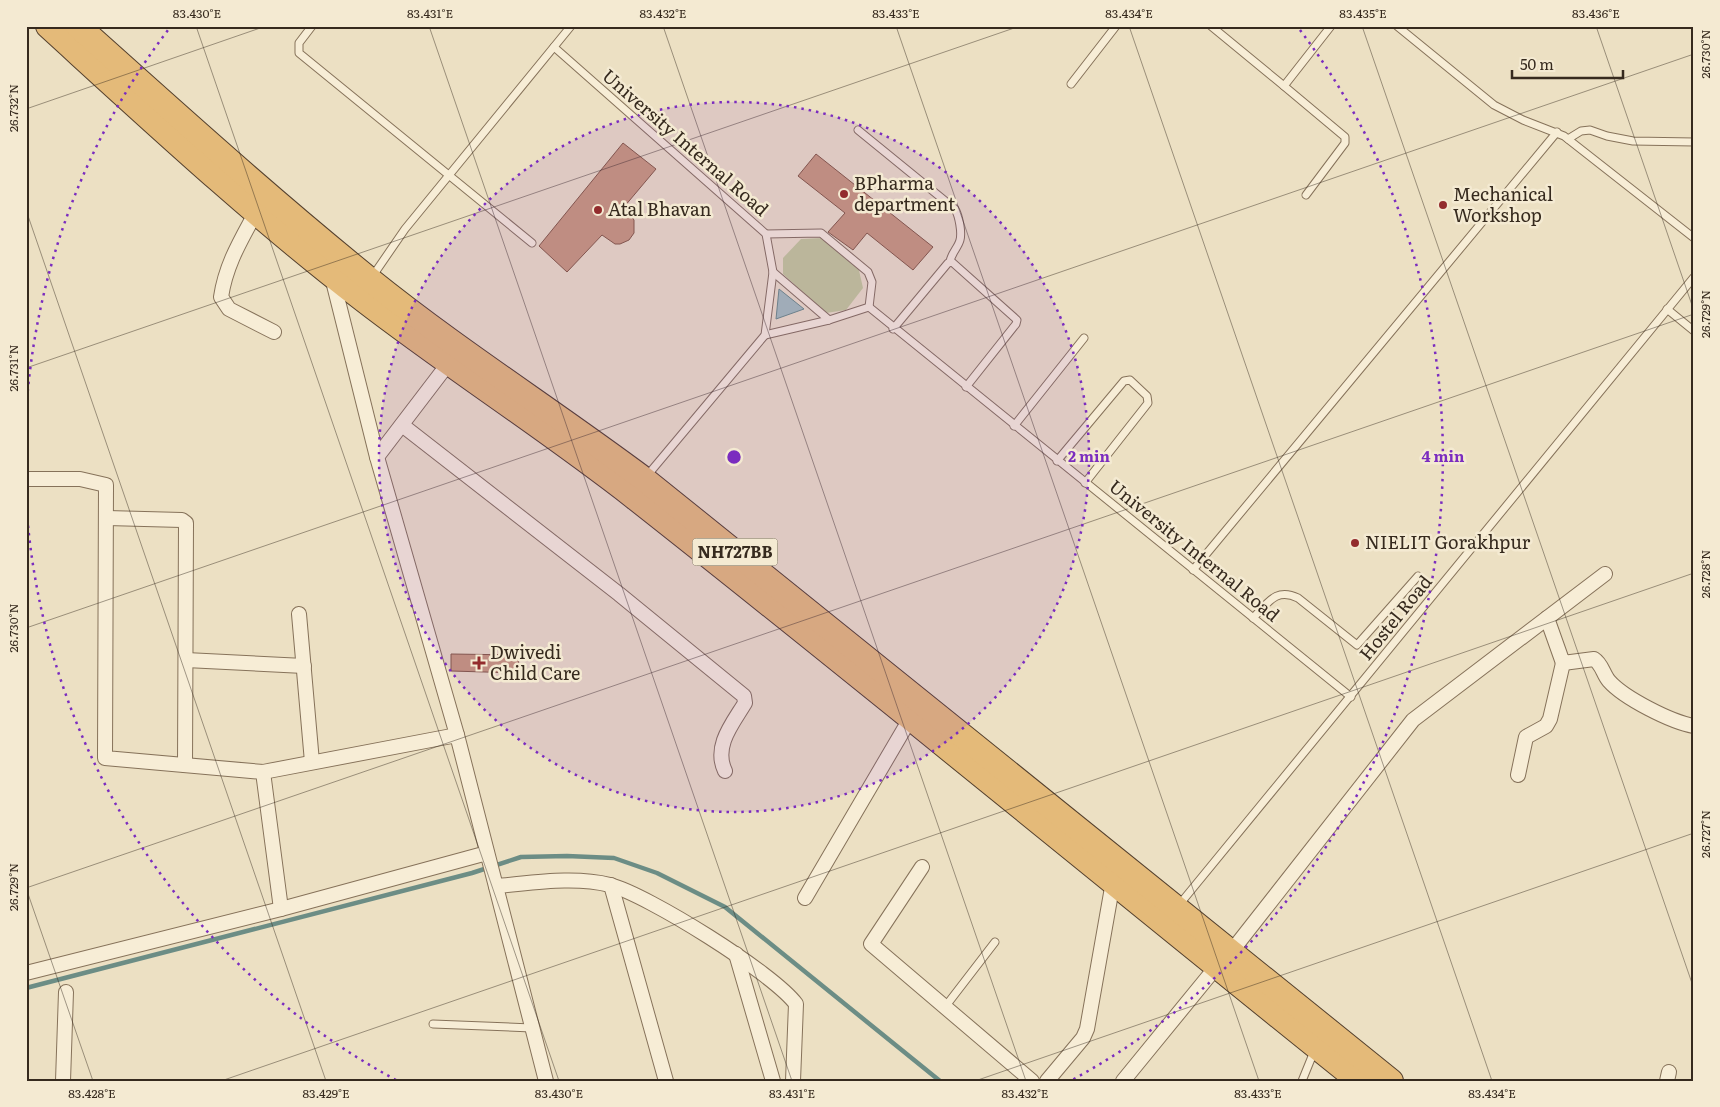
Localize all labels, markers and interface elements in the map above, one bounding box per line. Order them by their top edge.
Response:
text: 83.430°E [173,4,221,22]
text: 83.431°E [407,4,453,22]
text: 83.432°E [639,4,687,22]
text: 83.433°E [872,4,920,22]
text: 83.434°E [1105,4,1153,22]
text: 83.435°E [1339,4,1387,22]
text: 83.436°E [1572,4,1620,22]
text: 26.730°N [1696,29,1714,79]
scale bar [1512,48,1624,80]
text: 50 m [1520,52,1554,75]
street label: University Internal Road [597,62,775,222]
text: 26.732°N [4,84,22,132]
place label: BPharma department [854,169,956,217]
place label: Mechanical Workshop [1453,180,1553,228]
marker: BPharma department [838,188,850,200]
place label: Atal Bhavan [608,195,712,222]
marker: Mechanical Workshop [1437,199,1449,211]
marker: Atal Bhavan [592,204,604,216]
text: 26.729°N [1696,290,1714,338]
text: 26.731°N [4,344,22,392]
text: 2 min [1068,444,1111,467]
text: 4 min [1422,444,1465,467]
centre of rings [725,448,743,466]
street label: University Internal Road [1104,472,1286,627]
place label: NIELIT Gorakhpur [1365,528,1531,555]
marker: NIELIT Gorakhpur [1349,537,1361,549]
road number: NH727BB [692,538,778,566]
text: 26.728°N [1696,550,1714,598]
street label: Hostel Road [1352,569,1438,665]
text: 26.730°N [4,603,22,653]
place label: Dwivedi Child Care [490,638,580,686]
marker: Dwivedi Child Care [472,656,486,670]
text: 26.727°N [1696,810,1714,858]
text: 26.729°N [4,863,22,911]
text: 83.428°E [68,1084,116,1102]
text: 83.429°E [302,1084,350,1102]
text: 83.430°E [535,1084,583,1102]
text: 83.431°E [769,1084,815,1102]
text: 83.432°E [1001,1084,1049,1102]
text: 83.433°E [1234,1084,1282,1102]
text: 83.434°E [1468,1084,1516,1102]

